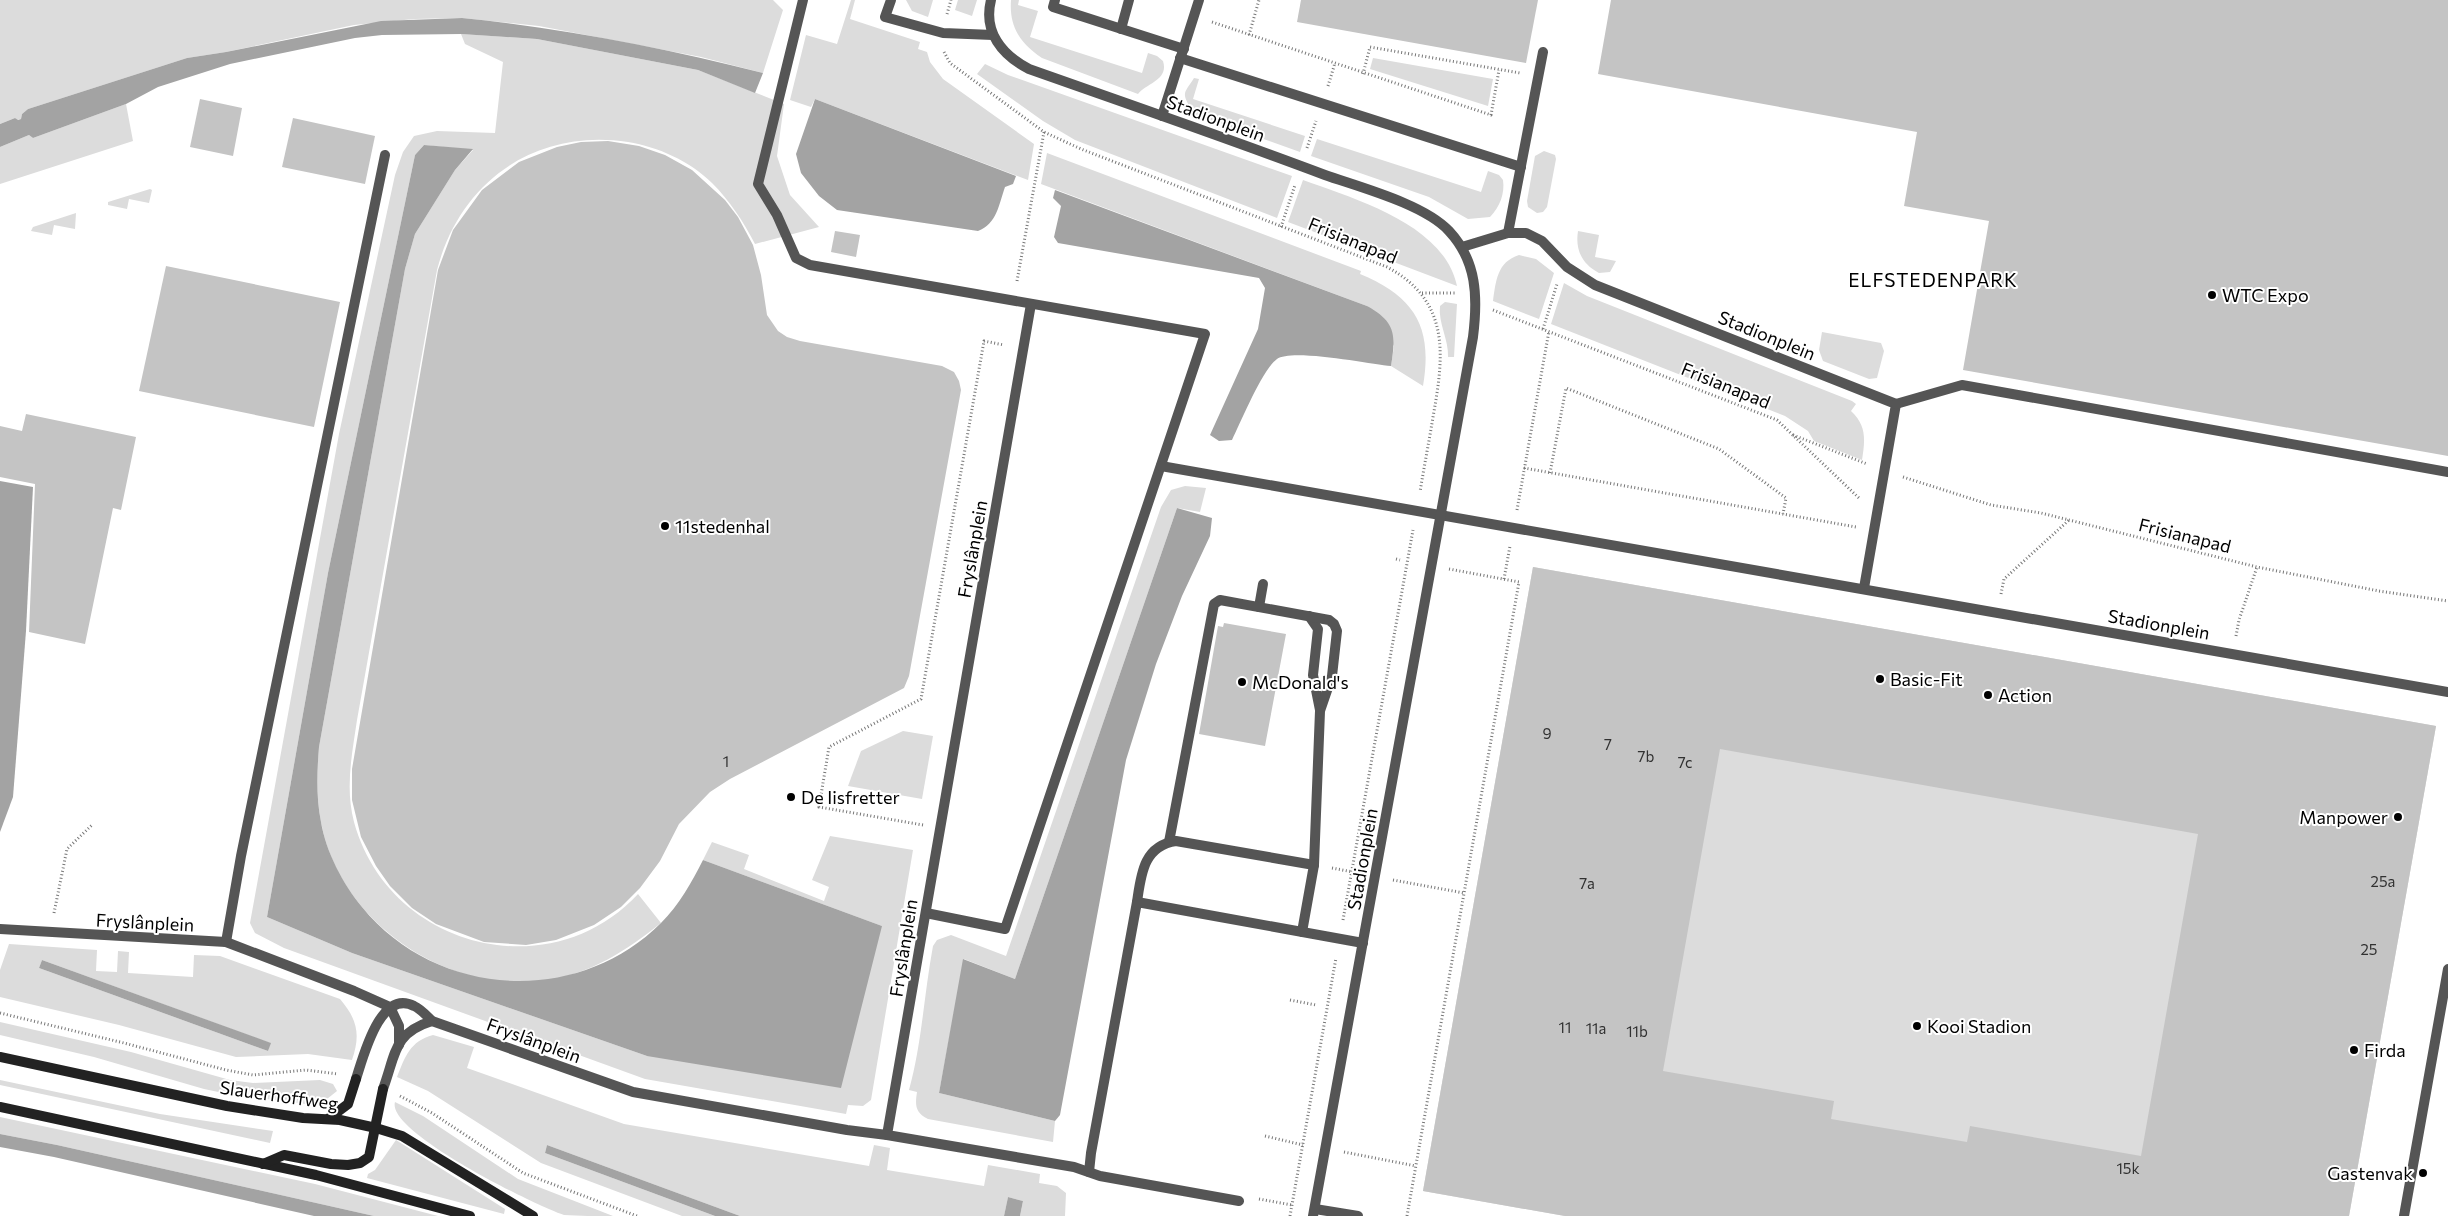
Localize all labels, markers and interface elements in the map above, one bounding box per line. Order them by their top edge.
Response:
street label: Stadionplein [1164,90,1268,146]
street label: Frisianapad [1305,212,1401,268]
district label: ELFSTEDENPARK [1848,268,2018,291]
place label: WTC Expo [2222,284,2309,306]
marker: WTC Expo [2206,289,2218,301]
street label: Stadionplein [1715,306,1819,364]
street label: Frisianapad [1678,357,1774,413]
street label: Fryslânplein [953,499,991,599]
street label: Frisianapad [2137,513,2233,557]
place label: 11stedenhal [675,515,770,537]
marker: 11stedenhal [659,520,671,532]
street label: Stadionplein [2106,604,2212,644]
place label: Basic-Fit [1890,668,1963,690]
place label: McDonald's [1252,671,1349,693]
marker: Basic-Fit [1874,673,1886,685]
marker: McDonald's [1236,676,1248,688]
place label: Action [1998,684,2052,706]
marker: Action [1982,689,1994,701]
house number: 9 [1542,724,1552,742]
house number: 7 [1604,735,1612,753]
house number: 7b [1638,747,1655,765]
house number: 1 [723,752,729,770]
house number: 7c [1678,753,1692,771]
place label: De Iisfretter [801,786,900,808]
marker: De Iisfretter [785,791,797,803]
street label: Stadionplein [1342,806,1382,912]
place label: Manpower [2299,806,2388,828]
marker: Manpower [2392,811,2404,823]
house number: 25a [2371,872,2395,890]
house number: 7a [1579,874,1595,892]
street label: Fryslânplein [884,898,922,998]
street label: Fryslânplein [95,908,195,936]
house number: 25 [2361,940,2377,958]
street label: Fryslânplein [484,1013,584,1067]
place label: Kooi Stadion [1927,1015,2031,1037]
house number: 11 [1559,1018,1571,1036]
house number: 11a [1586,1019,1606,1037]
marker: Kooi Stadion [1911,1020,1923,1032]
house number: 11b [1626,1022,1648,1040]
place label: Firda [2364,1039,2406,1061]
marker: Firda [2348,1044,2360,1056]
street label: Slauerhoffweg [218,1076,340,1114]
house number: 15k [2116,1159,2140,1177]
place label: Gastenvak [2327,1162,2413,1184]
marker: Gastenvak [2417,1167,2429,1179]

